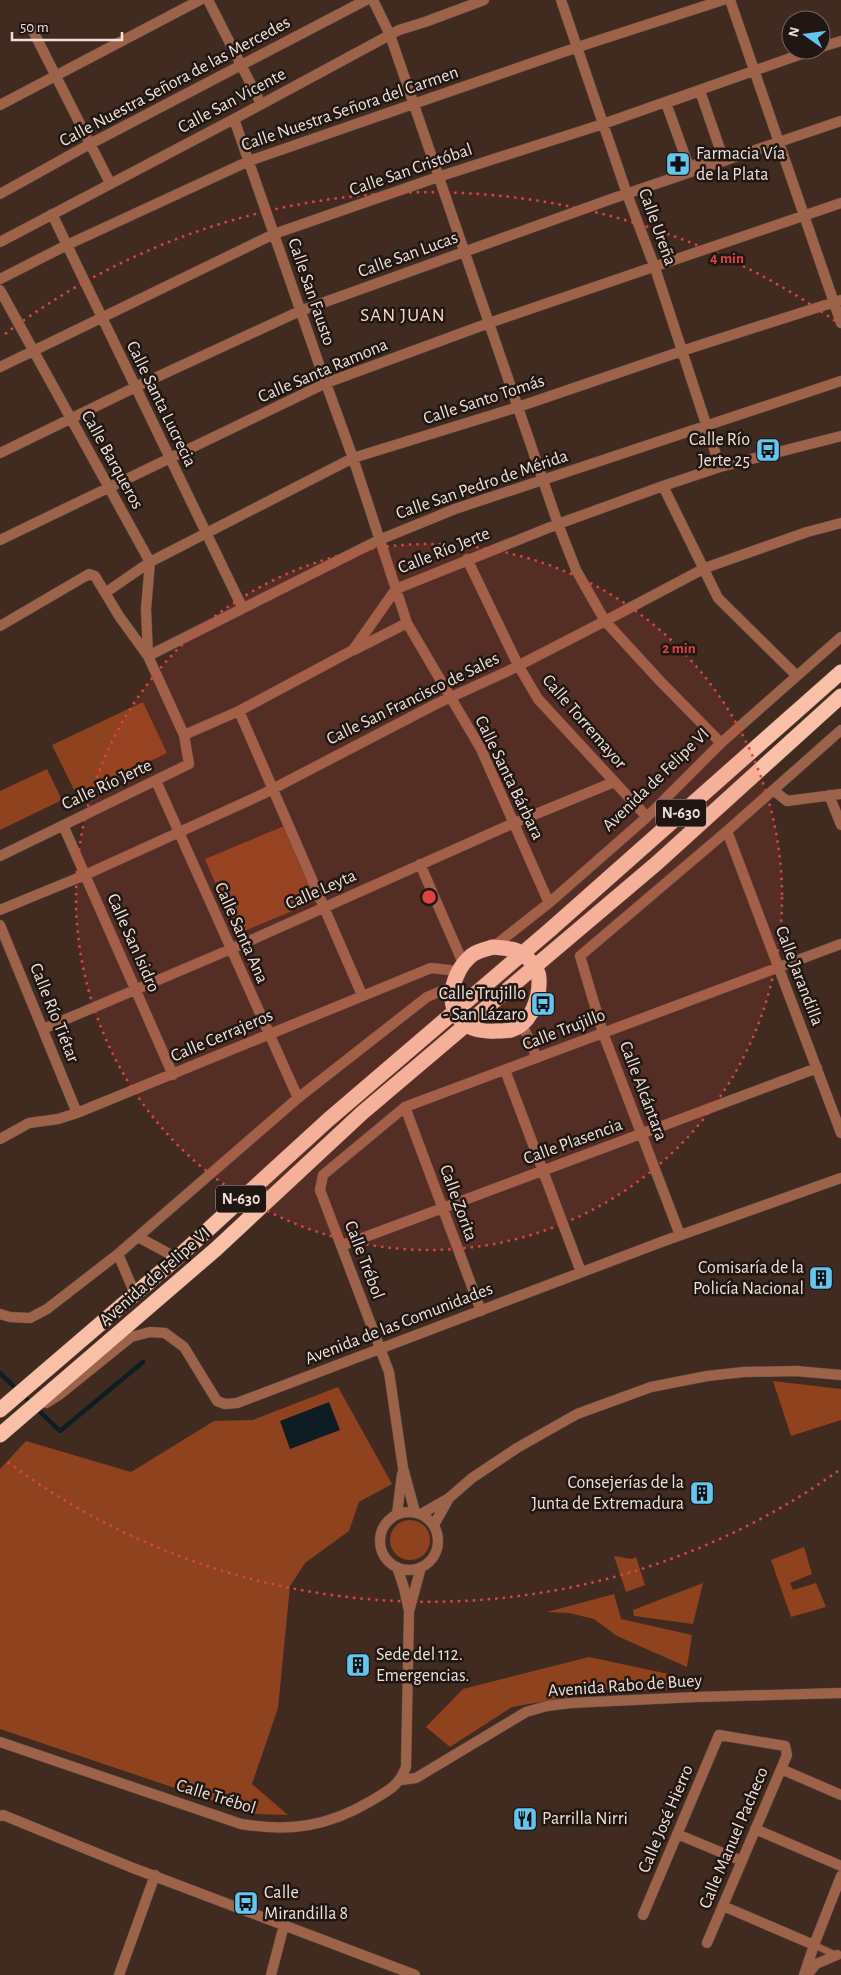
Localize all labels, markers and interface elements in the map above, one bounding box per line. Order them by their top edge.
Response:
scale bar [12,10,122,42]
north arrow [781,10,831,60]
street label: Calle Nuestra Señora de las Mercedes [57,13,293,151]
text: 50 m [20,20,49,35]
text: N [786,26,802,39]
street label: Calle Nuestra Señora del Carmen [239,63,461,155]
street label: Calle San Vicente [175,65,289,137]
street label: Calle San Cristóbal [347,141,475,199]
place label: Farmacia Vía de la Plata [696,145,785,184]
pharmacy icon: Farmacia Vía de la Plata [665,151,691,177]
street label: Calle Ureña [635,186,679,268]
street label: Calle San Lucas [356,229,460,281]
street label: Calle San Fausto [284,236,338,348]
text: 4 min [710,251,744,266]
district label: SAN JUAN [360,306,446,325]
street label: Calle Santa Ramona [256,336,390,406]
street label: Calle Santa Lucrecia [123,338,199,470]
street label: Calle Santo Tomás [421,372,547,428]
street label: Calle Barqueros [78,408,146,512]
place label: Calle Río Jerte 25 [689,431,750,470]
bus stop icon: Calle Río Jerte 25 [755,437,781,463]
street label: Calle San Pedro de Mérida [394,447,570,523]
street label: Calle Río Jerte [396,524,492,578]
text: 2 min [662,641,696,656]
street label: Calle San Francisco de Sales [324,649,502,749]
street label: Calle Torremayor [538,671,630,773]
street label: Calle Santa Bárbara [471,713,547,843]
street label: Avenida de Felipe VI [599,725,713,835]
street label: Calle Río Jerte [59,756,155,814]
road number: N-630 [656,800,706,826]
street label: Calle Leyta [283,867,359,913]
street label: Calle Santa Ana [211,880,271,986]
centre of rings [420,888,438,906]
street label: Calle San Isidro [103,891,163,995]
street label: Calle Jarandilla [772,924,826,1028]
street label: Calle Río Tiétar [26,961,82,1065]
place label: Calle Trujillo - San Lázaro [439,985,526,1024]
bus stop icon: Calle Trujillo - San Lázaro [530,991,556,1017]
street label: Calle Cerrajeros [168,1006,276,1066]
street label: Calle Trujillo [520,1006,608,1054]
street label: Calle Alcántara [616,1039,670,1143]
street label: Calle Plasencia [521,1116,625,1168]
street label: Calle Zorita [436,1162,480,1244]
road number: N-630 [216,1186,266,1212]
street label: Calle Trébol [341,1218,387,1302]
street label: Avenida de Felipe VI [96,1224,214,1330]
place label: Comisaría de la Policía Nacional [693,1259,804,1298]
building icon: Comisaría de la Policía Nacional [808,1265,834,1291]
street label: Avenida de las Comunidades [303,1280,495,1368]
place label: Consejerías de la Junta de Extremadura [531,1474,684,1513]
building icon: Consejerías de la Junta de Extremadura [689,1480,715,1506]
place label: Sede del 112. Emergencias. [376,1646,469,1685]
building icon: Sede del 112. Emergencias. [345,1652,371,1678]
street label: Avenida Rabo de Buey [547,1672,703,1700]
street label: Calle José Hierro [635,1762,697,1876]
street label: Calle Manuel Pacheco [696,1765,772,1911]
street label: Calle Trébol [174,1776,258,1818]
restaurant icon: Parrilla Nirri [512,1806,538,1832]
place label: Parrilla Nirri [542,1810,628,1828]
place label: Calle Mirandilla 8 [264,1884,348,1923]
bus stop icon: Calle Mirandilla 8 [233,1890,259,1916]

